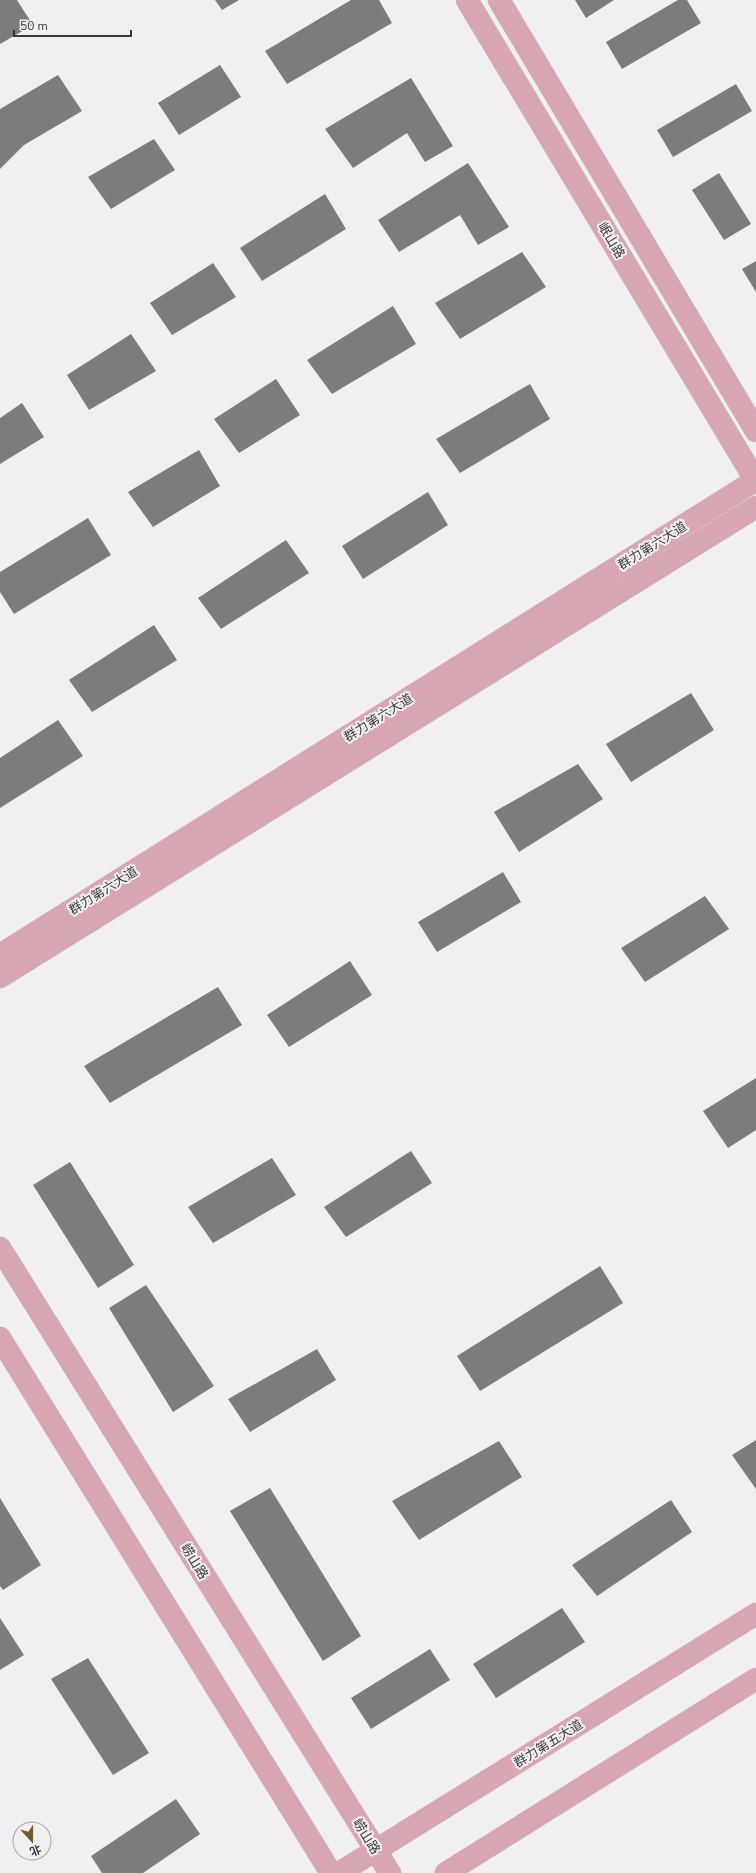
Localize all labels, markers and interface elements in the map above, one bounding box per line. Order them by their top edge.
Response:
scale bar [14,12,131,38]
text: 50 m [20,18,48,34]
street label: 岷山路 [593,219,629,262]
street label: 群力第六大道 [615,518,690,574]
street label: 群力第六大道 [341,690,416,746]
street label: 群力第六大道 [66,863,141,919]
street label: 崂山路 [176,1540,212,1583]
street label: 群力第五大道 [511,1716,586,1772]
street label: 崂山路 [348,1815,384,1858]
north arrow [12,1821,52,1861]
text: 北 [28,1841,43,1859]

